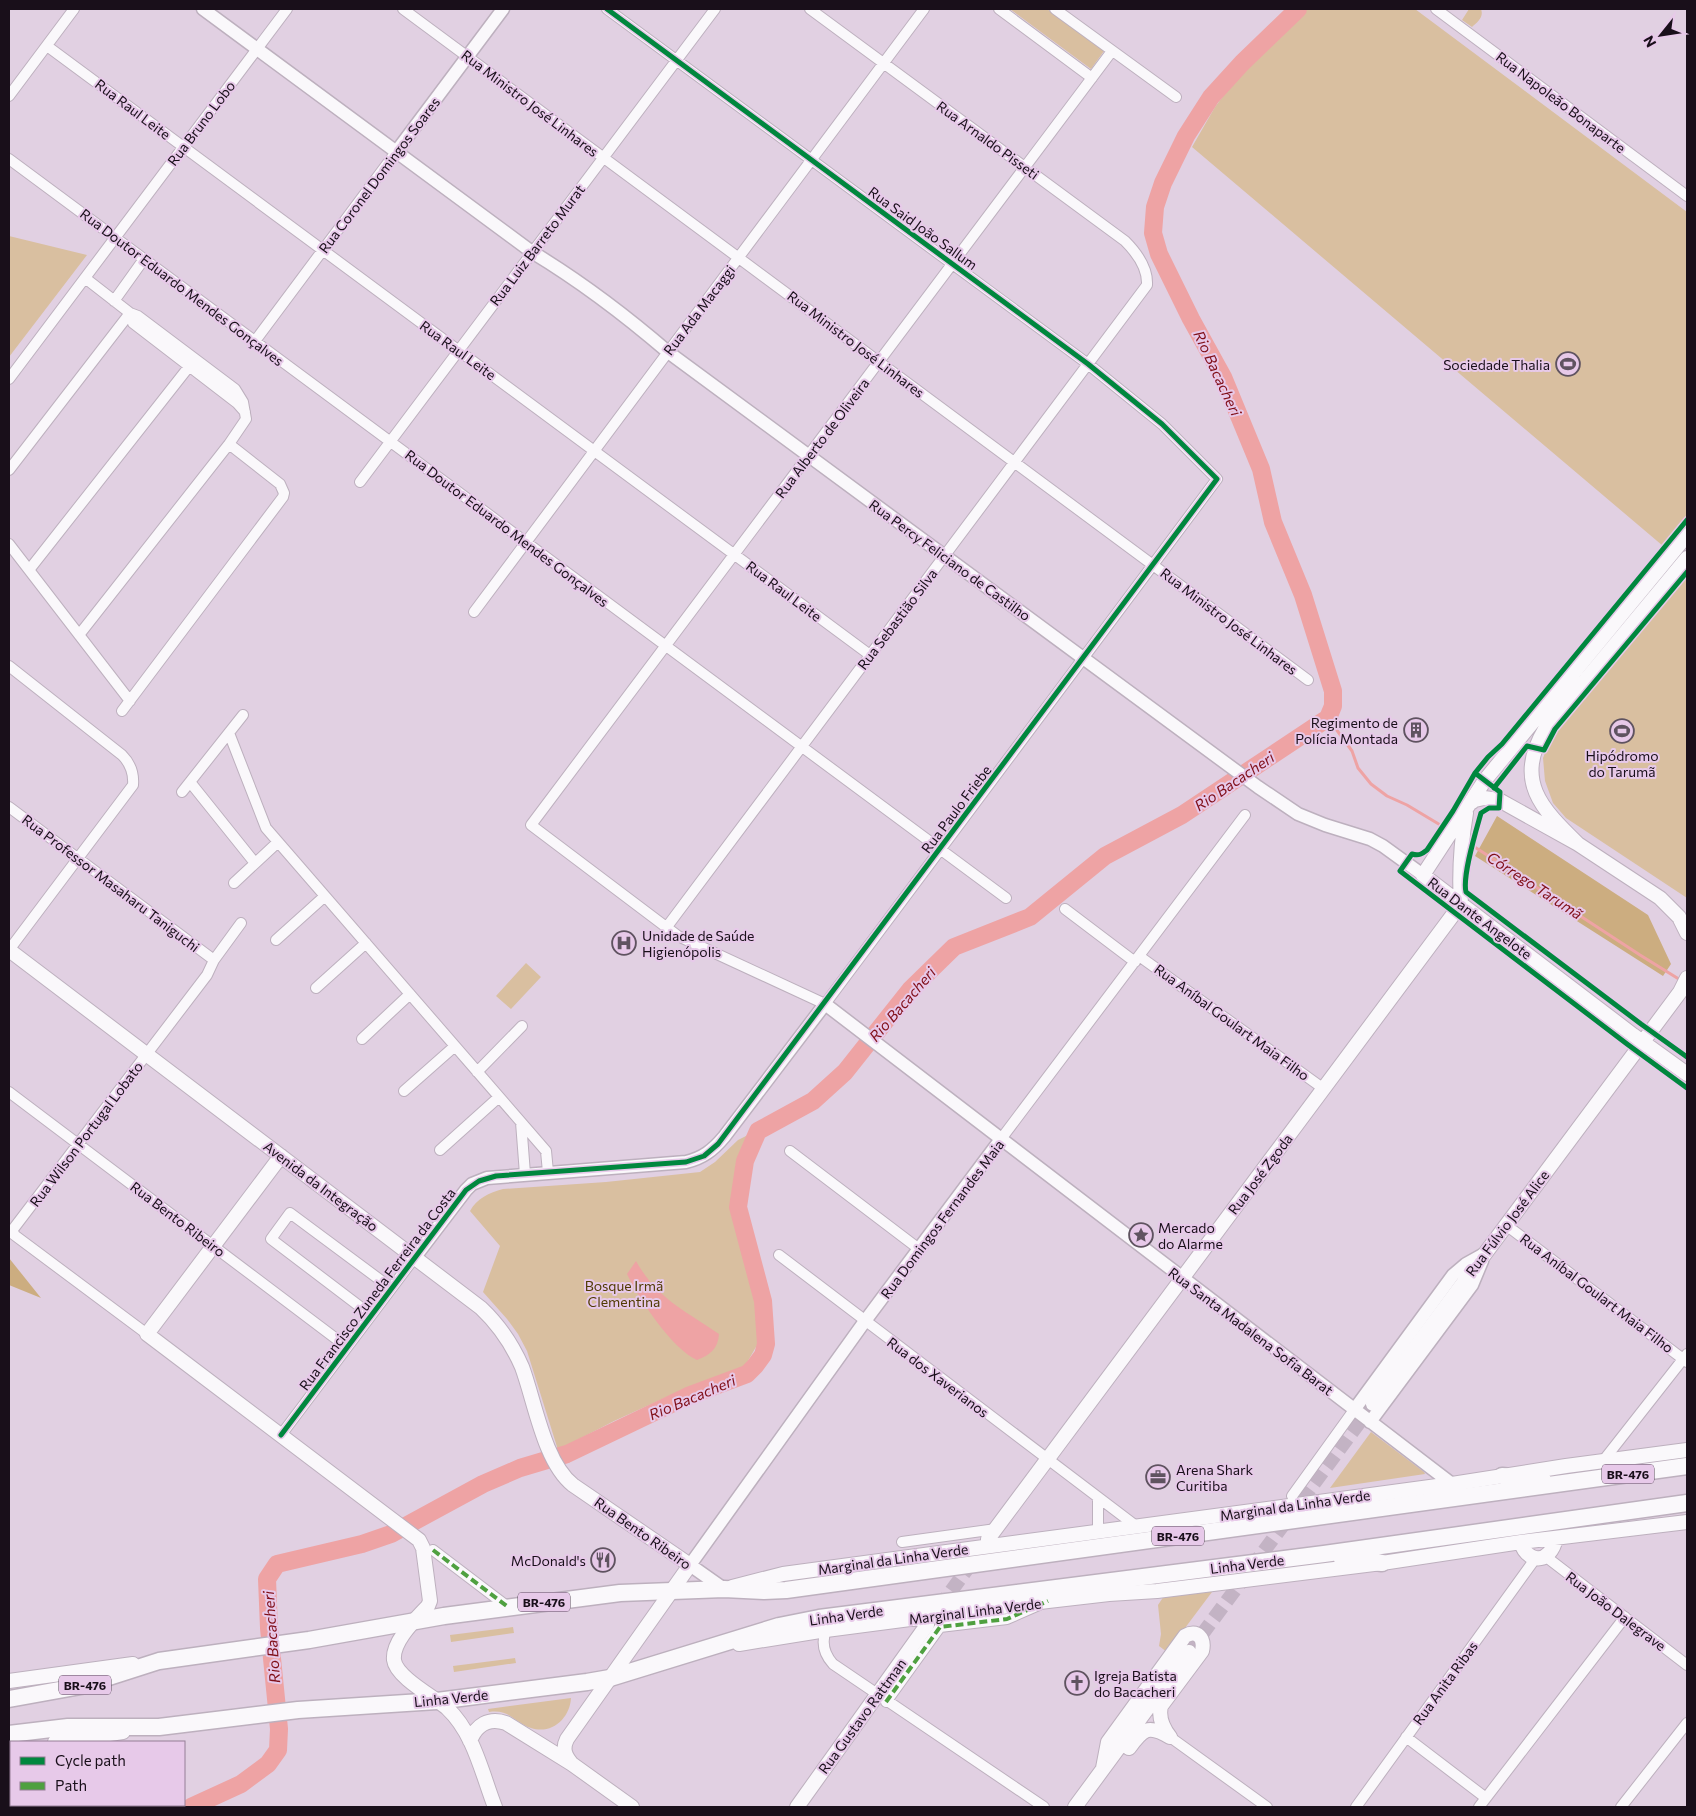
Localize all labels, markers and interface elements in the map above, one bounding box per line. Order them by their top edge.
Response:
north arrow [1636,10,1686,60]
text: N [1639,33,1659,51]
street label: Rua Ministro José Linhares [458,46,602,160]
street label: Rua Napoleão Bonaparte [1493,48,1629,156]
street label: Rua Raul Leite [92,75,174,143]
street label: Rua Bruno Lobo [164,77,238,169]
street label: Rua Coronel Domingos Soares [315,94,443,256]
street label: Rua Arnaldo Pisseti [934,97,1042,183]
street label: Rua Luiz Barreto Murat [486,181,588,309]
street label: Rua Said João Sallum [865,183,981,273]
street label: Rua Doutor Eduardo Mendes Gonçalves [77,205,287,369]
street label: Rua Ada Macaggi [660,262,738,358]
street label: Rua Ministro José Linhares [784,287,928,401]
street label: Rua Raul Leite [417,317,499,383]
water label: Rio Bacacheri [1190,327,1246,420]
sports icon: Sociedade Thalia [1555,351,1581,377]
place label: Sociedade Thalia [1443,356,1550,373]
street label: Rua Alberto de Oliveira [771,375,873,501]
street label: Rua Doutor Eduardo Mendes Gonçalves [402,446,612,610]
street label: Rua Percy Feliciano de Castilho [866,496,1034,624]
street label: Rua Raul Leite [743,557,825,625]
street label: Rua Ministro José Linhares [1157,564,1301,678]
street label: Rua Sebastião Silva [853,565,941,673]
place label: Regimento de Polícia Montada [1295,714,1398,747]
building icon: Regimento de Polícia Montada [1403,717,1429,743]
sports icon: Hipódromo do Tarumã [1609,718,1635,744]
water label: Rio Bacacheri [1191,747,1278,814]
place label: Hipódromo do Tarumã [1585,747,1659,780]
street label: Rua Paulo Friebe [917,762,995,856]
street label: Rua Professor Masaharu Taniguchi [19,811,203,955]
water label: Córrego Tarumã [1484,847,1587,923]
street label: Rua Dante Angelote [1425,873,1535,963]
place label: Unidade de Saúde Higienópolis [642,927,754,960]
hospital icon: Unidade de Saúde Higienópolis [611,930,637,956]
street label: Rua Aníbal Goulart Maia Filho [1151,960,1313,1084]
water label: Rio Bacacheri [865,962,940,1045]
street label: Rua Wilson Portugal Lobato [26,1058,146,1210]
street label: Rua José Zgoda [1224,1130,1296,1218]
street label: Rua Domingos Fernandes Maia [877,1136,1007,1302]
street label: Avenida da Integração [260,1137,382,1235]
street label: Rua Fúlvio José Alice [1462,1167,1552,1279]
street label: Rua Bento Ribeiro [127,1178,229,1260]
street label: Rua Francisco Zuneda Ferreira da Costa [295,1184,459,1394]
place label: Mercado do Alarme [1158,1219,1223,1252]
place icon: Mercado do Alarme [1128,1222,1154,1248]
street label: Rua Aníbal Goulart Maia Filho [1517,1230,1677,1356]
street label: Rua Santa Madalena Sofia Barat [1165,1263,1337,1399]
park label: Bosque Irmã Clementina [585,1277,663,1310]
street label: Rua dos Xaverianos [884,1333,992,1421]
water label: Rio Bacacheri [646,1370,739,1423]
place label: Arena Shark Curitiba [1176,1461,1254,1494]
office icon: Arena Shark Curitiba [1145,1464,1171,1490]
road number: BR-476 [1602,1465,1654,1484]
street label: Marginal da Linha Verde [1219,1486,1371,1524]
street label: Rua Bento Ribeiro [591,1493,695,1573]
road number: BR-476 [1152,1526,1204,1545]
street label: Marginal da Linha Verde [817,1540,969,1578]
restaurant icon: McDonald's [590,1547,616,1573]
street label: Linha Verde [1209,1551,1285,1577]
place label: McDonald's [511,1552,586,1569]
street label: Rua João Dalegrave [1563,1568,1669,1654]
water label: Rio Bacacheri [259,1589,283,1684]
road number: BR-476 [518,1592,570,1611]
street label: Marginal Linha Verde [908,1594,1042,1628]
street label: Linha Verde [808,1601,884,1629]
street label: Rua Anita Ribas [1409,1638,1481,1728]
street label: Rua Gustavo Rattman [815,1655,909,1777]
place label: Igreja Batista do Bacacheri [1094,1667,1177,1700]
church icon: Igreja Batista do Bacacheri [1064,1670,1090,1696]
road number: BR-476 [59,1676,111,1694]
street label: Linha Verde [413,1686,489,1710]
legend [10,1741,185,1806]
text: Cycle path [55,1751,126,1769]
text: Path [55,1776,87,1794]

